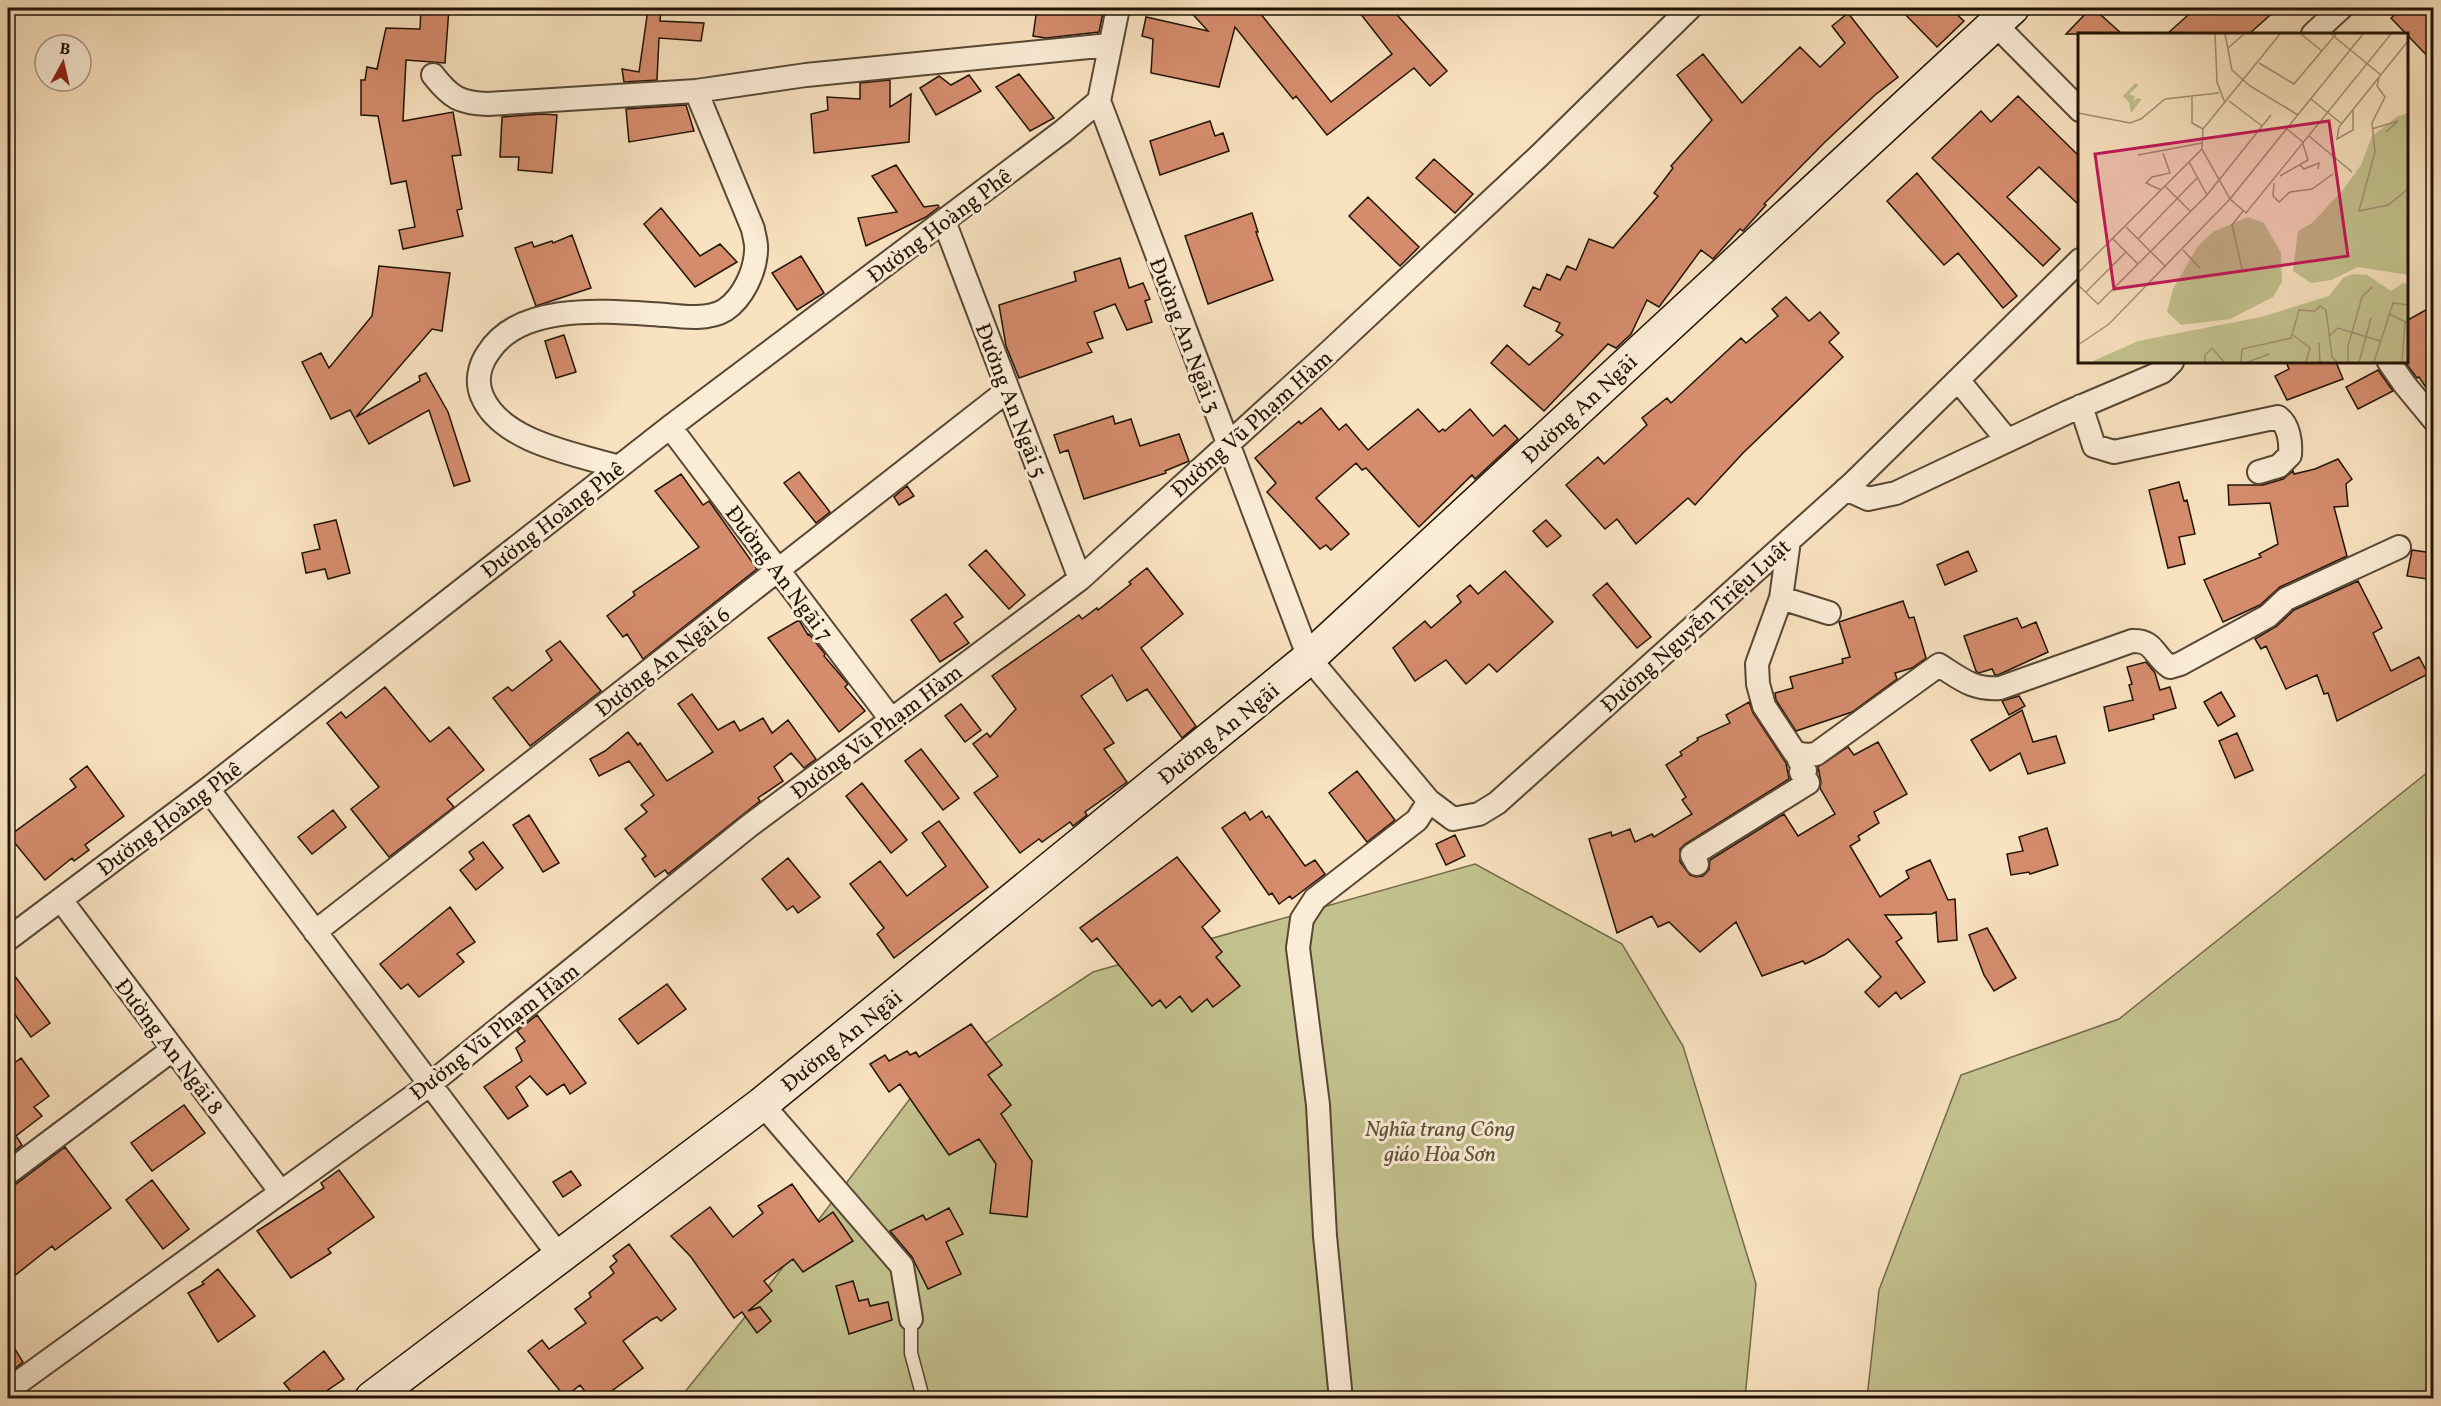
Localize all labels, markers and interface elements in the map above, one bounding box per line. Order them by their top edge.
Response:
north arrow [33,33,93,93]
inset map [2078,33,2408,363]
text: B [58,38,72,62]
street label: Đường Hoàng Phê [862,162,1019,292]
street label: Đường An Ngãi 3 [1140,254,1228,418]
street label: Đường An Ngãi 5 [966,319,1053,483]
street label: Đường Vũ Phạm Hàm [1165,344,1340,506]
street label: Đường An Ngãi [1516,348,1645,472]
street label: Đường Hoàng Phê [475,455,632,587]
street label: Đường An Ngãi 7 [716,500,840,649]
street label: Đường Nguyễn Triệu Luật [1595,533,1799,721]
street label: Đường An Ngãi 6 [589,600,738,726]
street label: Đường Vũ Phạm Hàm [785,658,970,808]
street label: Đường An Ngãi [1152,676,1287,794]
street label: Đường Hoàng Phê [92,755,249,885]
street label: Đường Vũ Phạm Hàm [404,957,587,1109]
street label: Đường An Ngãi 8 [106,973,230,1122]
street label: Đường An Ngãi [775,983,910,1101]
park label: Nghĩa trang Công giáo Hòa Sơn [1365,1115,1515,1171]

